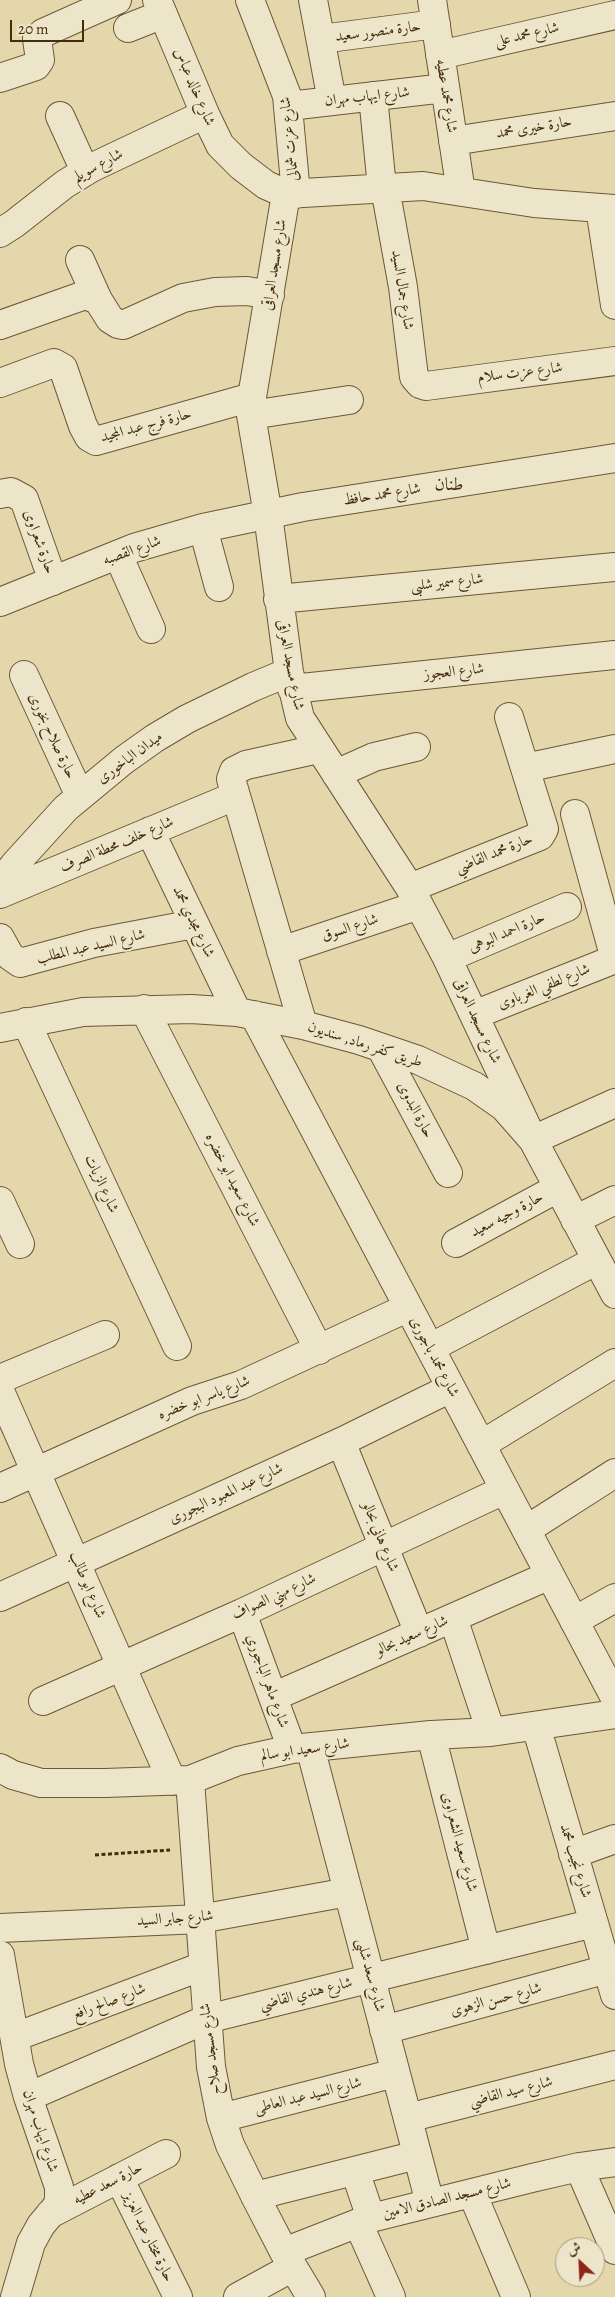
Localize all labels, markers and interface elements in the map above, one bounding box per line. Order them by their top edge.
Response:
scale bar [12,10,86,42]
street label: حارة منصور سعيد [334,18,422,46]
text: 20 m [18,19,49,39]
street label: شارع محمد على [493,19,561,51]
street label: شارع خالد عباس [169,45,219,129]
street label: شارع محمد عطيه [431,58,461,134]
street label: شارع ايهاب مهران [324,84,410,110]
street label: شارع عزت شمالى [277,96,303,182]
street label: حارة خيرى محمد [495,113,573,143]
street label: شارع سويلم [70,145,126,187]
street label: شارع مسجد العراقى [259,218,291,312]
street label: شارع جمال السيد [387,249,417,331]
street label: شارع عزت سلام [476,359,564,387]
street label: حارة فرج عبد المجيد [98,405,194,447]
district label: طنان [434,475,464,497]
street label: شارع محمد حافظ [342,480,422,510]
street label: حارة شعراوى [19,507,59,577]
street label: شارع القصبه [100,532,164,570]
street label: شارع سمير شلبى [410,570,484,596]
street label: شارع مسجد العراقى [272,618,308,712]
street label: شارع العجوز [423,660,485,684]
street label: حارة صلاح بخورى [24,690,80,782]
street label: ميدان الباخورى [94,728,166,788]
street label: شارع خلف محطة الصرف [57,813,177,877]
street label: حارة محمد القاضي [453,830,535,878]
street label: شارع مجدي محمد [168,883,218,961]
street label: حارة احمد البوهى [466,909,548,957]
street label: شارع السوق [319,910,381,946]
street label: شارع السيد عبد المطلب [35,926,147,968]
street label: شارع لطفي الغرباوى [495,960,593,1014]
street label: شارع مسجد العراقى [449,976,505,1066]
street label: طريق كفر رماد, سنديون [305,1018,425,1072]
street label: حارة البدوى [393,1079,437,1141]
street label: شارع سعيد ابو خضره [201,1130,263,1230]
street label: شارع الزيات [80,1152,122,1216]
street label: حارة وجيه سعيد [468,1188,546,1242]
street label: شارع محمد باجورى [405,1314,463,1400]
street label: شارع ياسر ابو خضره [155,1372,253,1424]
street label: شارع عبد المعبود البجورى [166,1460,286,1528]
street label: شارع هاني بحالو [358,1499,402,1575]
street label: شارع ابو طالب [65,1549,109,1621]
street label: شارع مهني الصواف [229,1570,319,1624]
street label: شارع سعيد بحالو [373,1612,451,1660]
street label: شارع ماهر الباجوري [242,1632,292,1730]
street label: شارع سعيد ابو سالم [259,1735,351,1765]
street label: شارع سعيد الشعراوى [437,1790,481,1894]
street label: شارع نجيب محمد [555,1822,595,1900]
street label: شارع جابر السيد [136,1907,214,1931]
street label: شارع سعد شلبى [352,1936,388,2014]
street label: شارع هندي القاضي [258,1974,354,2014]
street label: شارع حسن الزهوى [448,1979,544,2021]
street label: شارع صالح رافع [70,1980,148,2024]
street label: شارع مسجد صلاح [196,2002,226,2096]
street label: شارع سيد القاضي [468,2073,554,2111]
street label: شارع السيد عبد العاطى [252,2074,364,2118]
street label: شارع ايهاب مهران [18,2088,62,2174]
street label: حارة سعد عطيه [70,2159,146,2209]
street label: شارع مسجد الصادق الامين [381,2174,513,2224]
street label: حارة مختار عبد العزيز [118,2189,178,2285]
north arrow [555,2237,605,2287]
text: ش [564,2237,584,2260]

